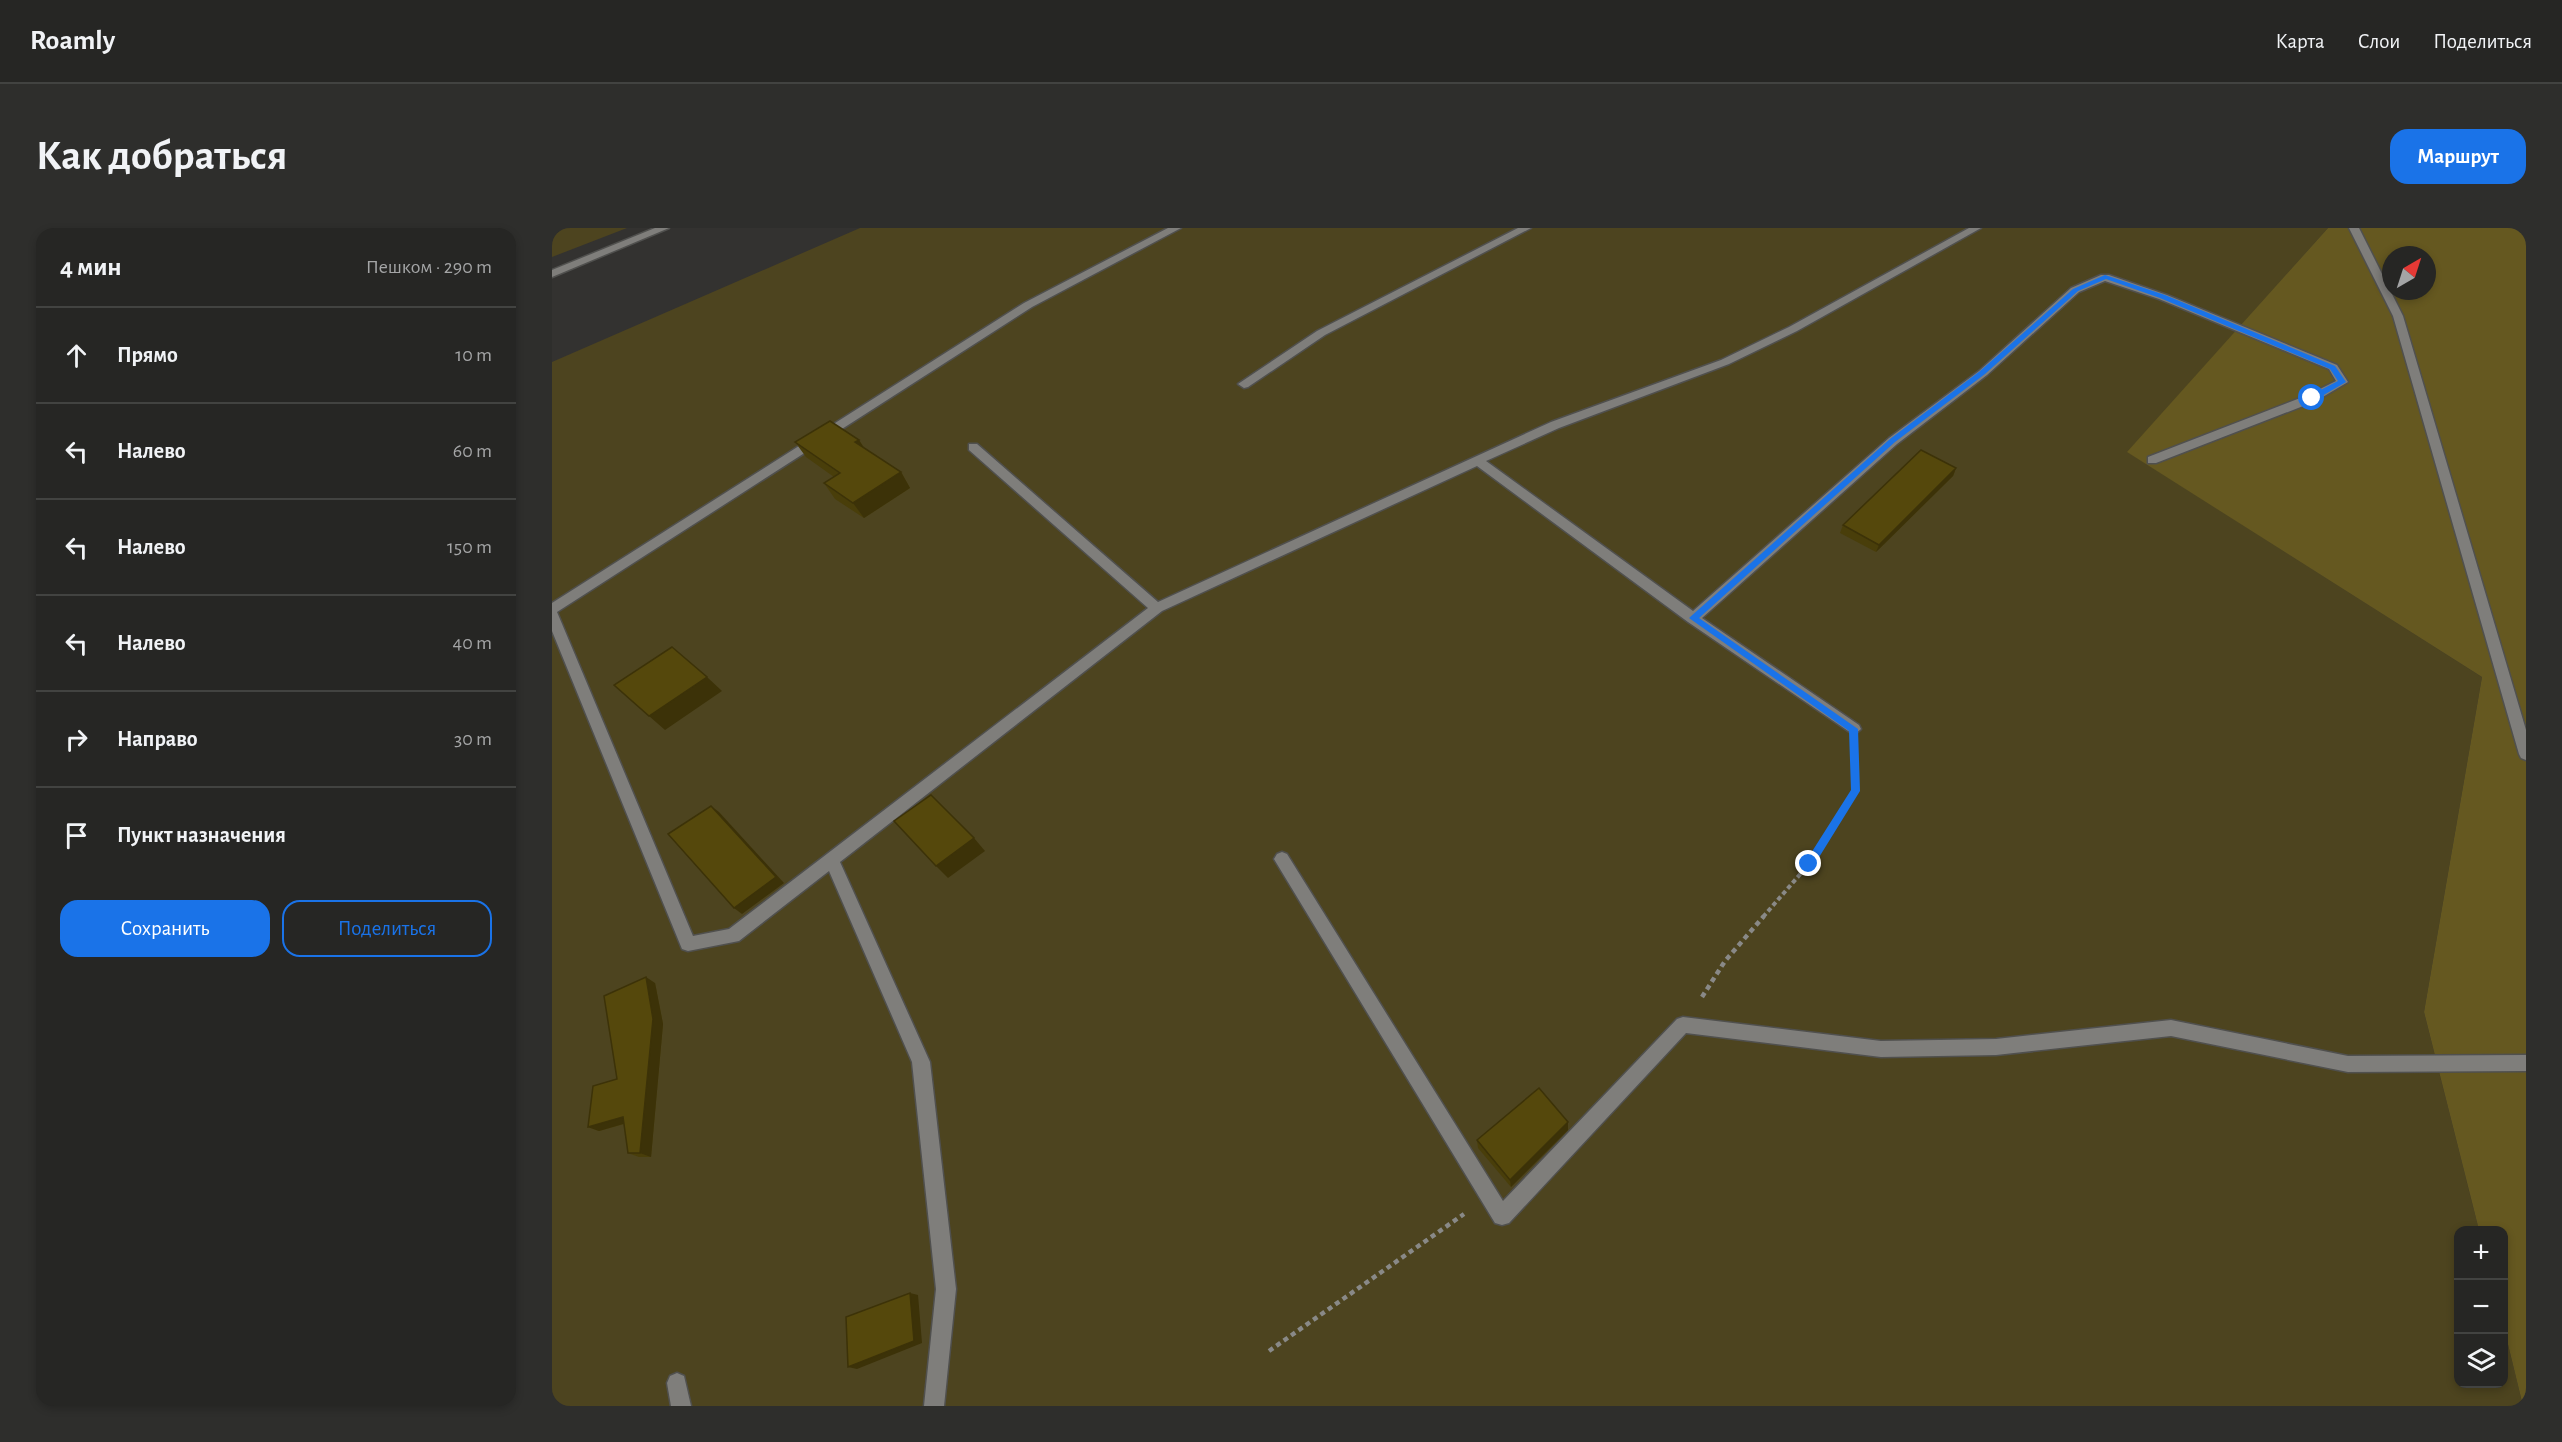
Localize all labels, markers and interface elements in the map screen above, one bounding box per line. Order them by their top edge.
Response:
text: Roamly [30,27,115,55]
text: Карта [2275,31,2325,52]
text: Слои [2358,31,2400,52]
text: Поделиться [2433,31,2532,52]
button: Маршрут [2390,129,2526,184]
text: Как добраться [36,135,287,177]
north arrow [2382,246,2436,300]
text: 4 мин [60,254,122,280]
text: Пешком · 290 m [366,257,492,277]
icon: ahead [60,339,93,372]
text: Прямо [117,344,178,366]
text: 10 m [455,345,492,365]
route start [2298,384,2324,410]
icon: left [60,435,93,468]
text: Налево [117,440,186,462]
text: 60 m [453,441,492,461]
icon: left [60,531,93,564]
text: Налево [117,536,186,558]
text: 150 m [447,537,492,557]
icon: left [60,627,93,660]
text: Налево [117,632,186,654]
text: 40 m [453,633,492,653]
icon: right [60,723,93,756]
text: Направо [117,728,198,750]
text: 30 m [454,729,492,749]
icon: arrive [60,819,93,852]
text: Пункт назначения [117,824,286,846]
route end [1795,850,1821,876]
button: Сохранить [60,900,270,957]
button: Поделиться [282,900,492,957]
map controls [2454,1226,2508,1388]
button: + [2454,1226,2508,1280]
button: − [2454,1280,2508,1334]
button: layers [2454,1334,2508,1388]

